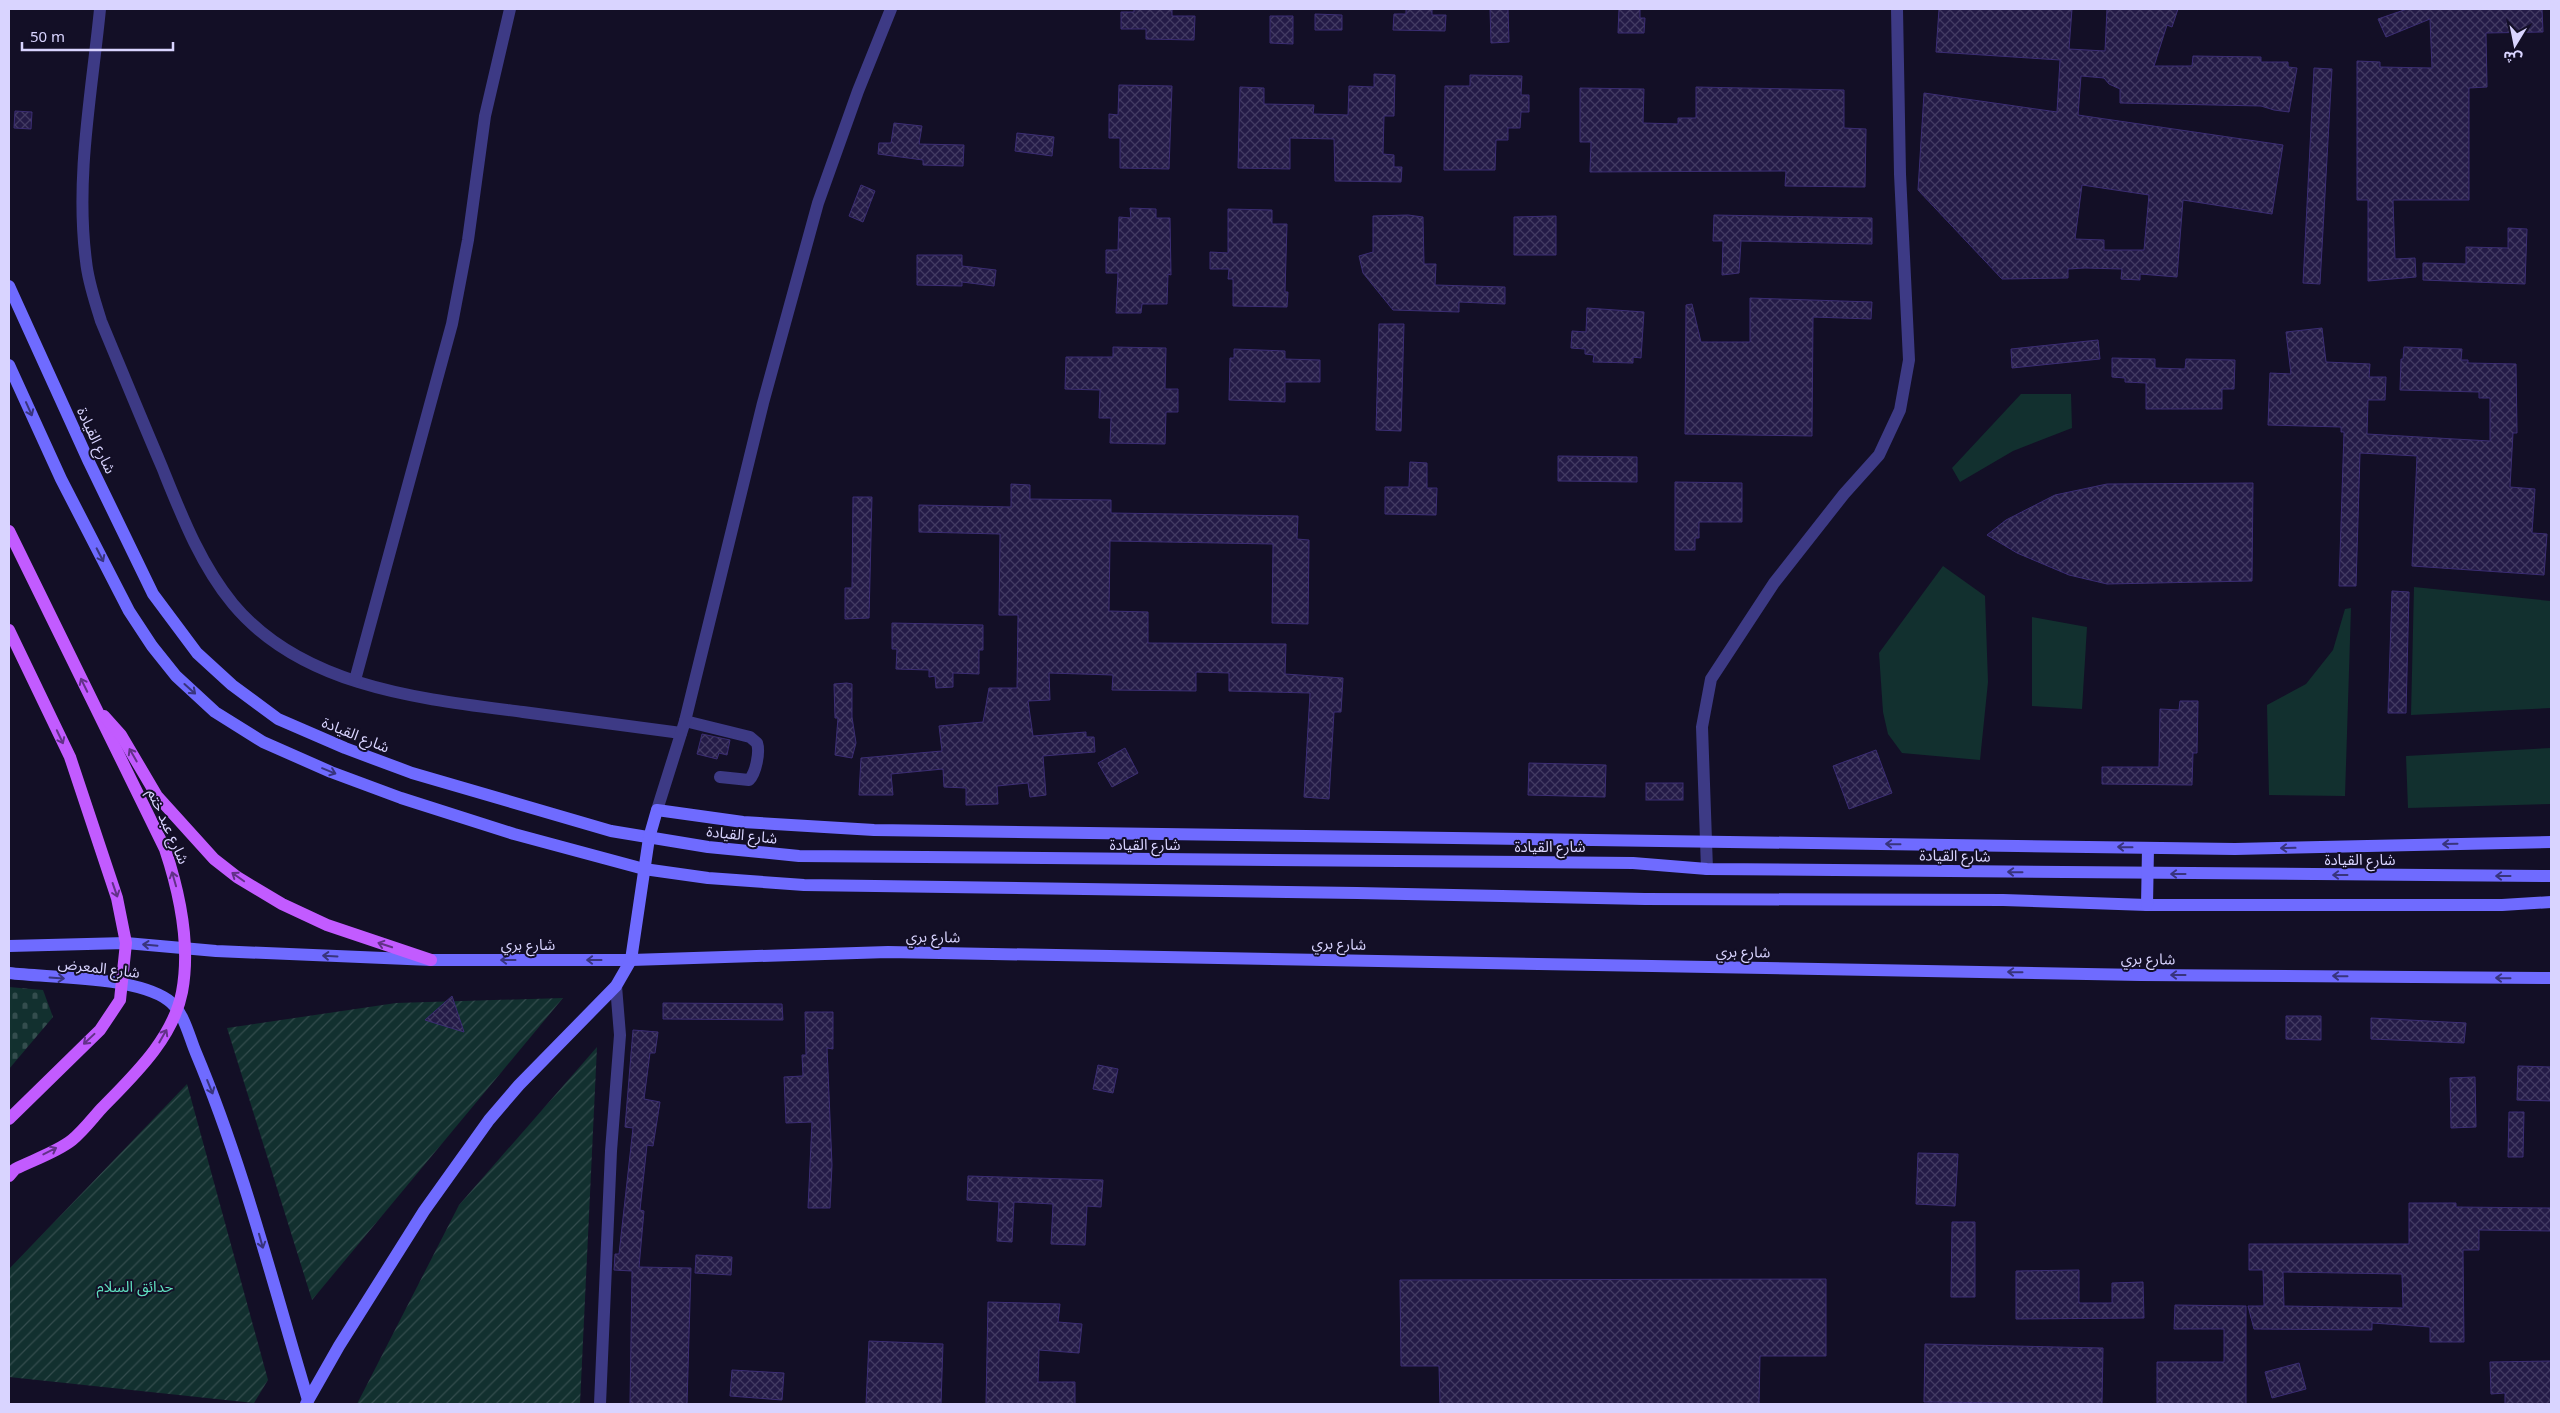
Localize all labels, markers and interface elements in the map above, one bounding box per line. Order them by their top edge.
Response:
scale bar [22,20,174,52]
north arrow [2490,20,2540,70]
text: 50 m [30,26,65,46]
text: ش [2502,47,2524,69]
one-way arrow [25,401,35,416]
street label: شارع القيادة [70,403,121,478]
one-way arrow [96,547,105,562]
one-way arrow [79,678,88,693]
one-way arrow [184,683,197,695]
street label: شارع القيادة [318,711,393,759]
one-way arrow [56,729,65,744]
one-way arrow [128,747,138,762]
one-way arrow [321,766,336,776]
street label: شارع عبد ختم [141,785,195,868]
street label: شارع القيادة [705,820,779,851]
street label: شارع القيادة [1109,834,1181,857]
street label: شارع القيادة [1514,836,1586,859]
one-way arrow [1885,839,1901,849]
one-way arrow [2442,840,2458,849]
one-way arrow [2117,843,2133,852]
one-way arrow [2280,843,2296,852]
street label: شارع القيادة [1919,844,1991,869]
street label: شارع القيادة [2324,849,2396,872]
one-way arrow [2007,867,2024,877]
one-way arrow [2170,869,2186,879]
one-way arrow [2332,870,2348,880]
one-way arrow [2495,871,2511,881]
one-way arrow [169,872,179,888]
one-way arrow [231,872,245,882]
one-way arrow [110,881,120,897]
street label: شارع بري [906,926,961,949]
street label: شارع بري [1311,932,1367,957]
street label: شارع بري [501,934,555,957]
one-way arrow [142,940,158,950]
one-way arrow [377,940,393,949]
street label: شارع بري [1716,941,1771,964]
street label: شارع بري [2121,948,2176,971]
one-way arrow [322,951,338,960]
street label: شارع المعرض [57,952,141,985]
one-way arrow [500,955,516,965]
one-way arrow [586,955,602,965]
one-way arrow [2007,968,2023,977]
one-way arrow [2170,970,2186,980]
one-way arrow [2332,971,2348,981]
one-way arrow [49,973,65,982]
one-way arrow [2495,973,2511,983]
one-way arrow [158,1030,168,1044]
one-way arrow [83,1033,96,1045]
one-way arrow [206,1079,216,1094]
one-way arrow [43,1146,58,1156]
one-way arrow [256,1233,266,1249]
park label: حدائق السلام [97,1276,174,1298]

